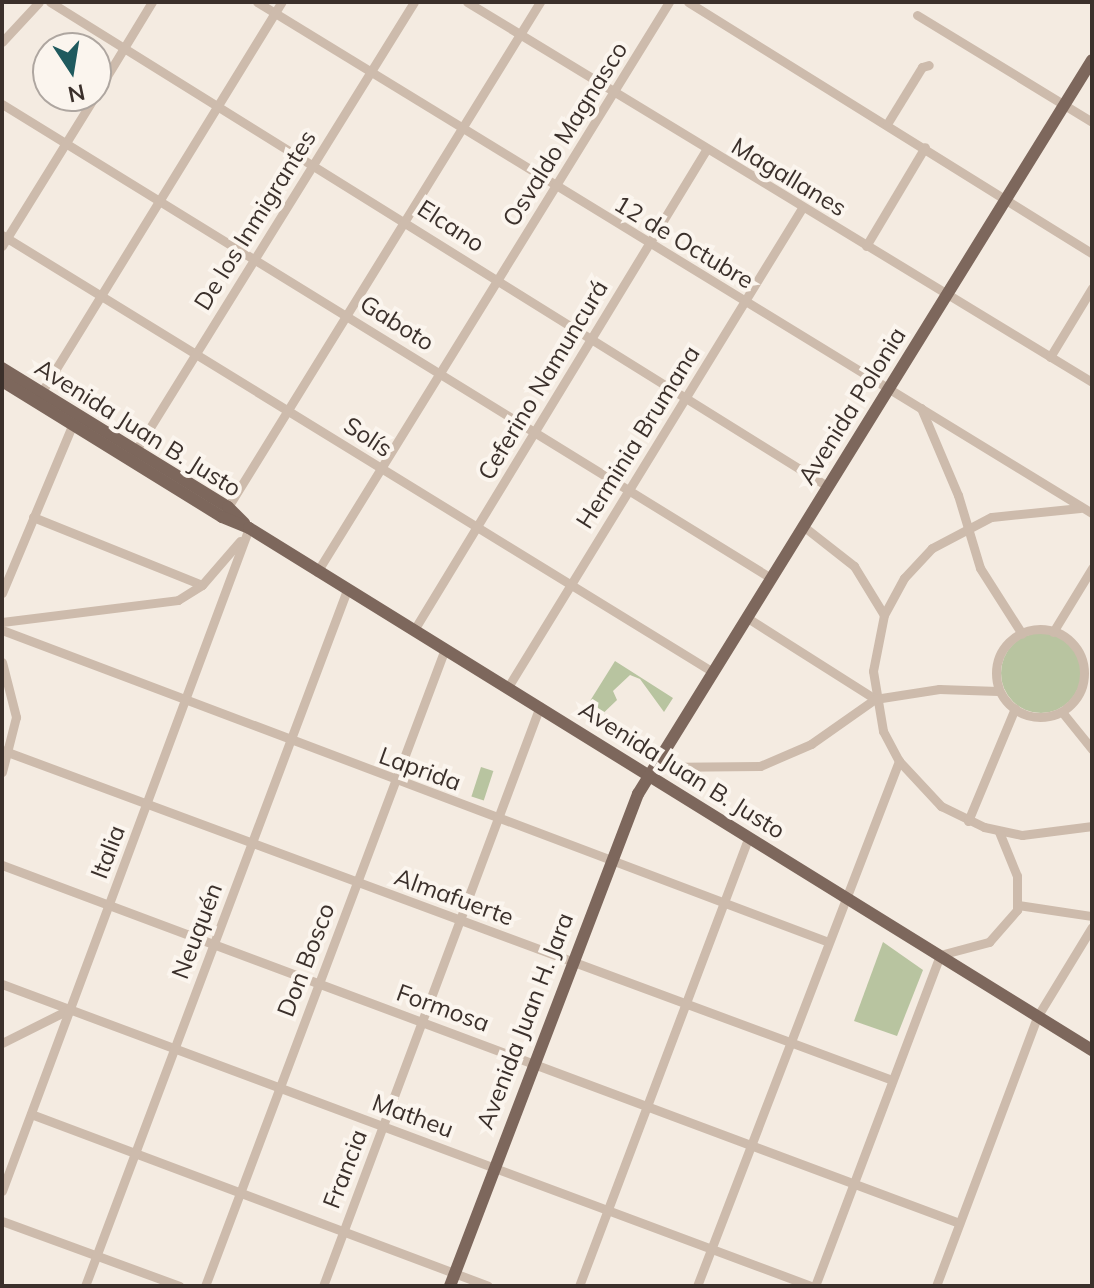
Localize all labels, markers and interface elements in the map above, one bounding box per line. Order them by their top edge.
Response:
north arrow [32,32,112,112]
street label: Osvaldo Magnasco [497,36,633,232]
text: N [66,78,88,109]
street label: De los Inmigrantes [188,125,322,315]
street label: Magallanes [726,132,852,222]
street label: 12 de Octubre [609,189,759,295]
street label: Elcano [412,194,490,258]
street label: Ceferino Namuncurá [472,275,614,485]
street label: Gaboto [355,289,439,357]
street label: Avenida Polonia [792,322,912,490]
street label: Herminia Brumana [570,340,706,534]
street label: Avenida Juan B. Justo [30,353,246,503]
street label: Solís [338,411,398,463]
street label: Avenida Juan B. Justo [574,695,790,845]
street label: Laprida [375,741,465,797]
street label: Italia [85,821,131,883]
street label: Almafuerte [391,862,517,932]
street label: Neuquén [166,879,228,983]
street label: Don Bosco [271,899,341,1021]
street label: Avenida Juan H. Jara [470,909,580,1133]
street label: Formosa [393,978,493,1038]
street label: Matheu [368,1088,458,1144]
street label: Francia [317,1125,373,1213]

